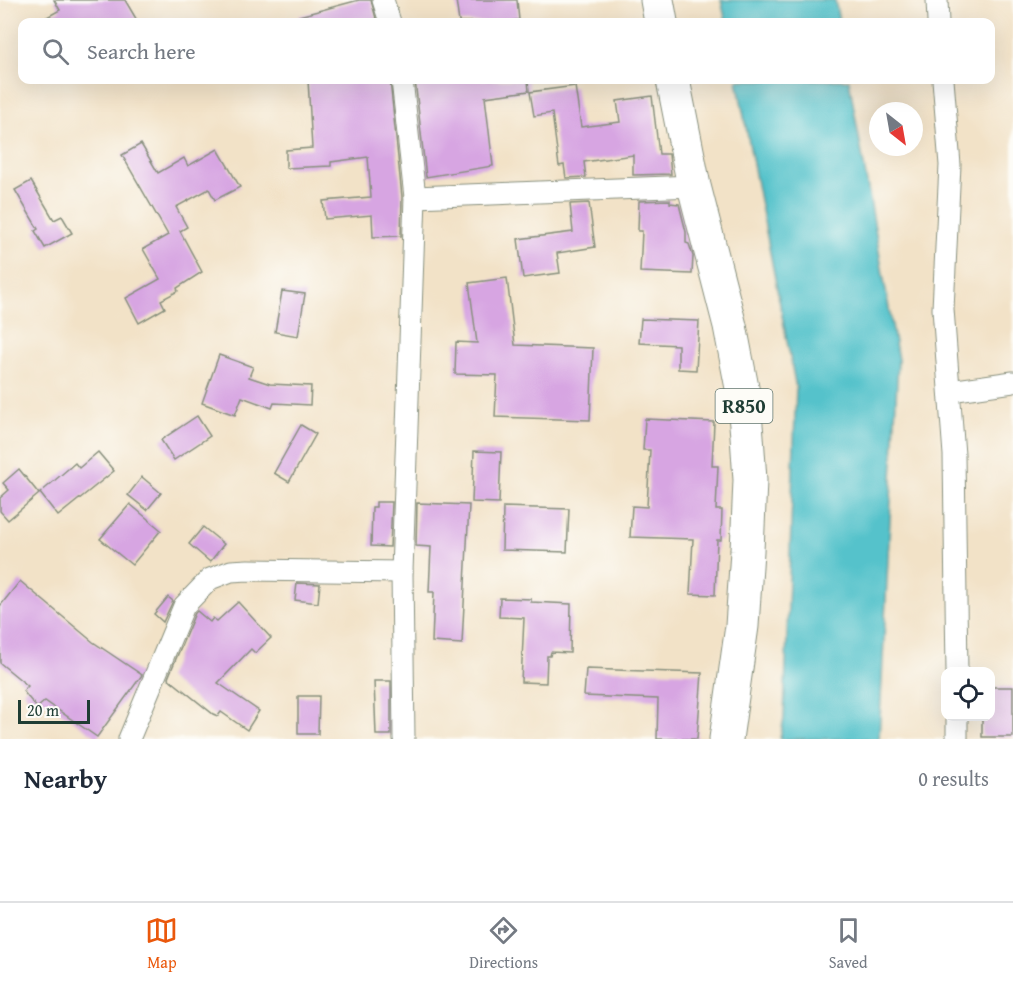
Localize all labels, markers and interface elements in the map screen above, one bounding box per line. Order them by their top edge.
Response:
search box [18,18,995,84]
icon: search [39,35,72,68]
text: Search here [87,35,196,67]
north arrow [869,102,923,156]
road number: R850 [716,389,772,423]
map controls [941,667,995,721]
button: locate [941,667,995,721]
scale bar [18,697,90,724]
text: 20 m [27,698,59,722]
text: Nearby [24,759,107,798]
text: 0 results [918,764,989,793]
tab: Map [145,914,178,974]
tab: Directions [469,914,538,974]
tab: Saved [829,914,868,974]

